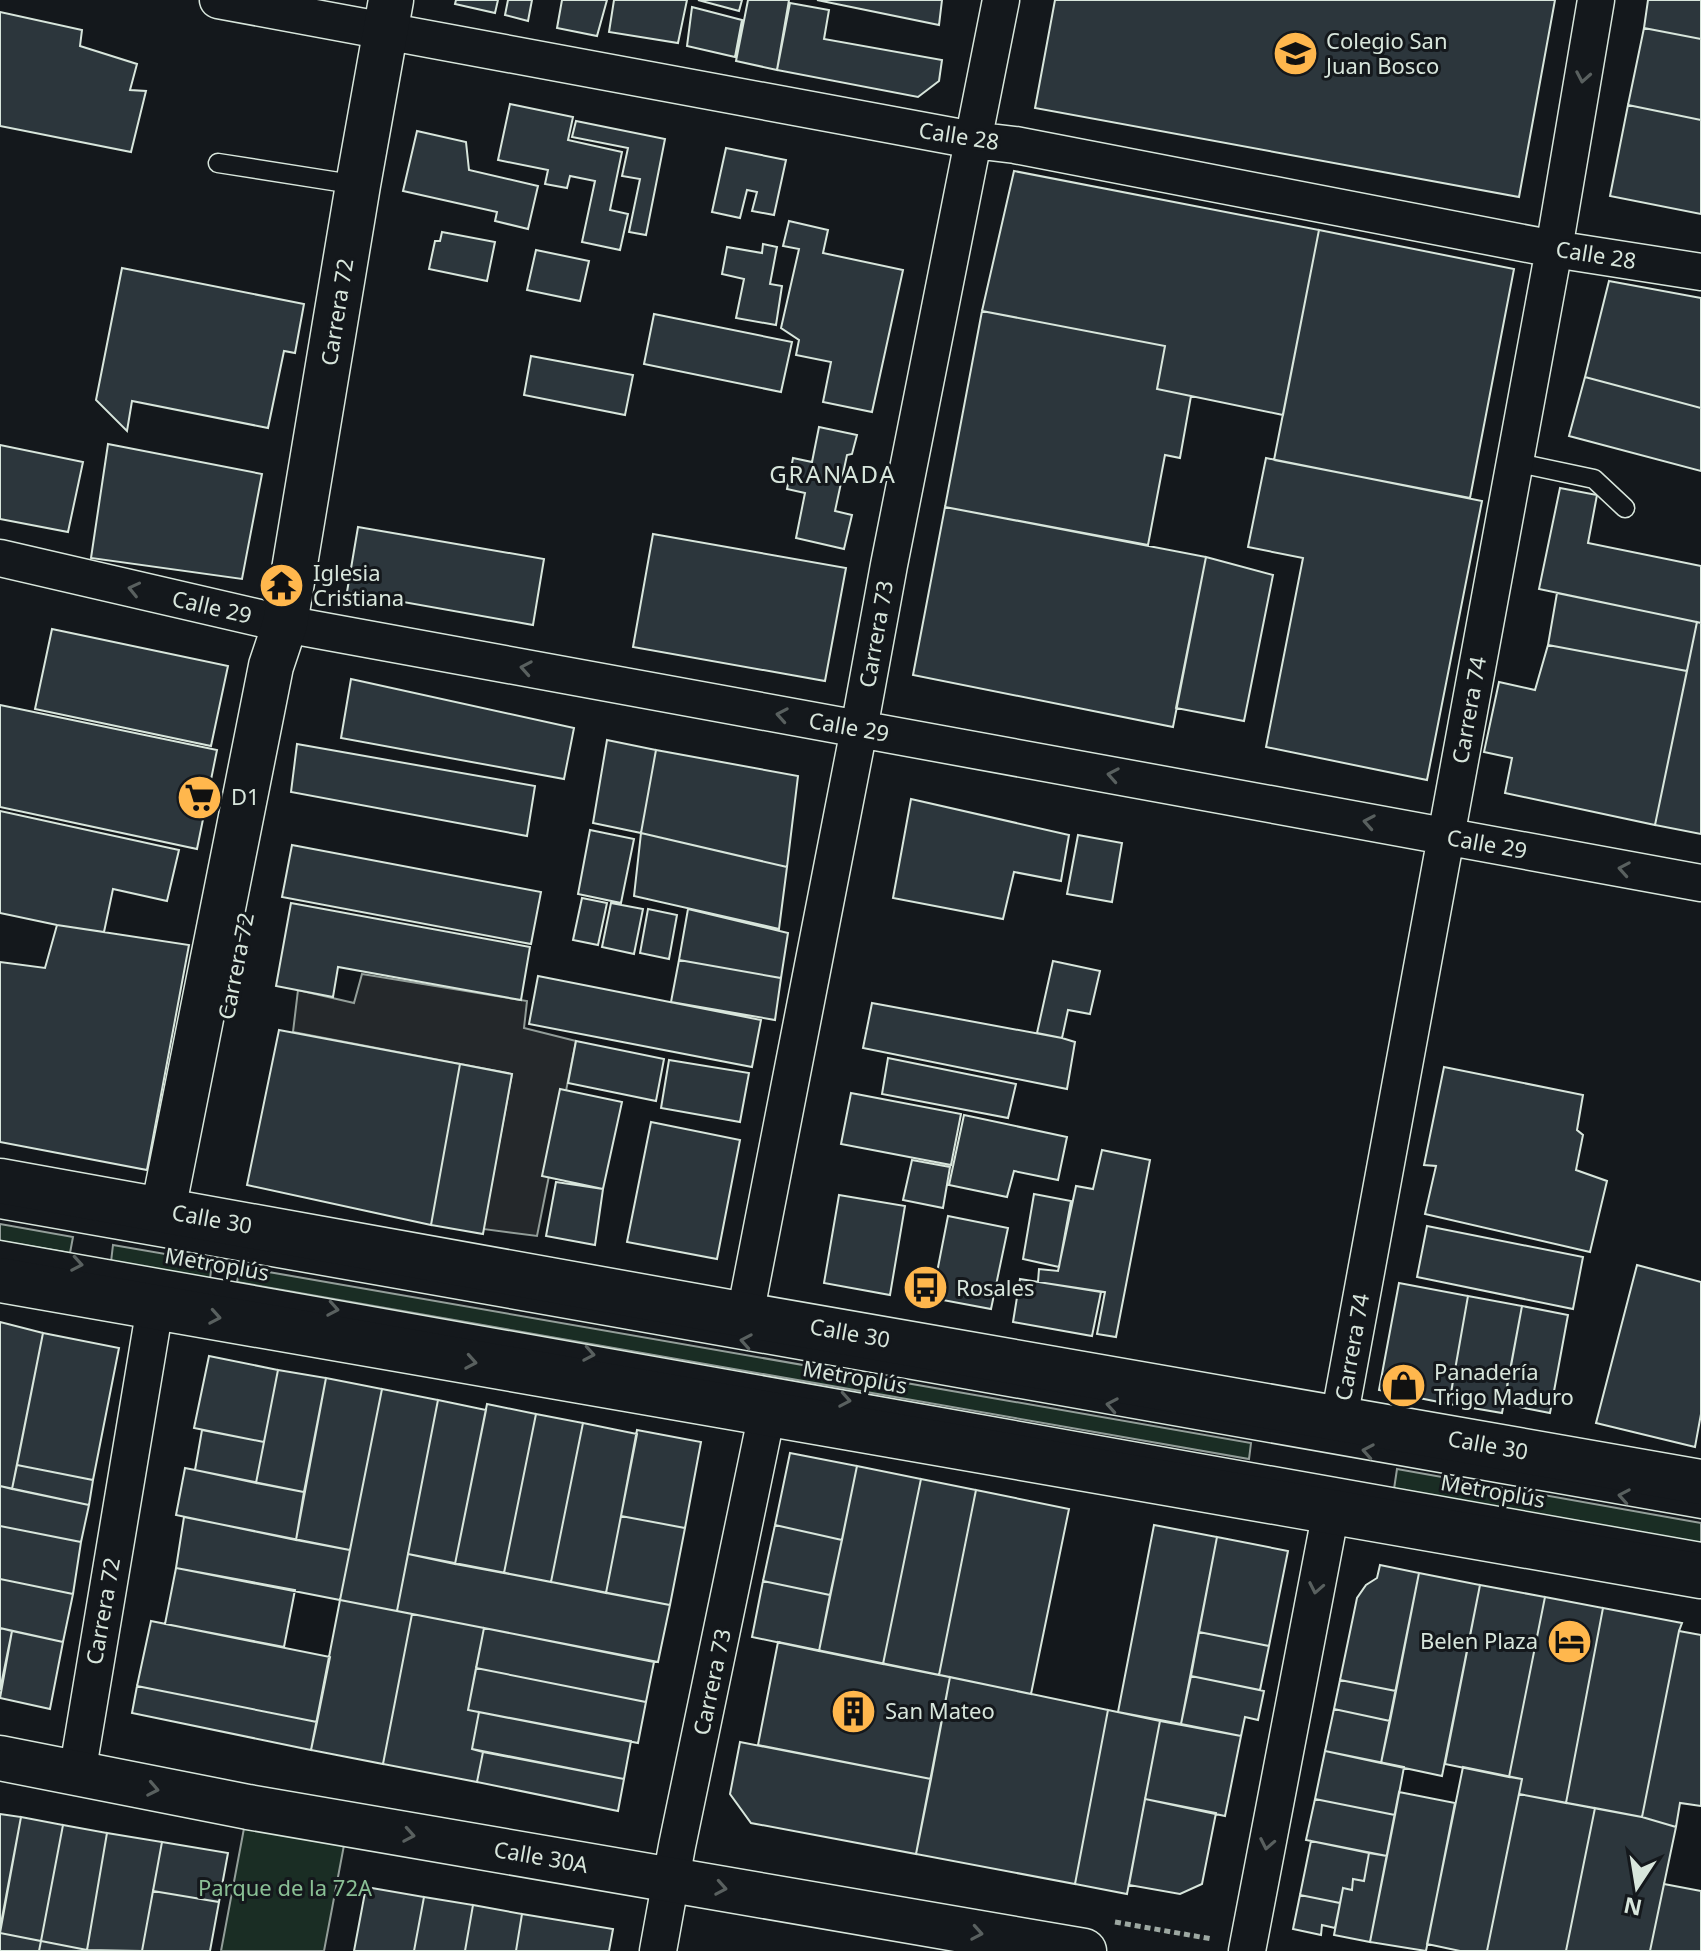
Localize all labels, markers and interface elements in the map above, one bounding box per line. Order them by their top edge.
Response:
place label: Colegio San Juan Bosco [1324,25,1448,80]
school or university icon: Colegio San Juan Bosco [1271,30,1319,78]
one-way arrow [1575,70,1592,84]
street label: Calle 28 [917,114,1001,156]
street label: Calle 28 [1554,233,1638,275]
street label: Carrera 72 [313,256,359,368]
district label: GRANADA [769,457,897,490]
place label: Iglesia Cristiana [313,557,404,612]
temple icon: Iglesia Cristiana [258,562,306,610]
street label: Carrera 73 [851,578,899,690]
one-way arrow [128,581,142,598]
street label: Calle 29 [169,582,255,630]
street label: Carrera 74 [1444,654,1492,766]
one-way arrow [519,660,533,677]
street label: Calle 29 [807,704,892,748]
one-way arrow [775,707,789,724]
one-way arrow [1106,768,1120,785]
supermarket icon: D1 [176,773,224,821]
place label: D1 [231,781,260,811]
one-way arrow [1362,815,1375,832]
street label: Calle 29 [1445,821,1530,865]
one-way arrow [1618,862,1631,879]
street label: Carrera 72 [210,910,260,1022]
street label: Calle 30 [170,1196,255,1240]
street label: Metroplús [163,1239,272,1287]
one-way arrow [70,1254,84,1271]
bus stop icon: Rosales [901,1264,949,1312]
place label: Rosales [956,1272,1035,1302]
street label: Carrera 74 [1327,1291,1375,1403]
one-way arrow [326,1299,340,1316]
one-way arrow [208,1308,222,1325]
street label: Calle 30 [808,1310,893,1354]
one-way arrow [739,1333,753,1350]
one-way arrow [582,1345,596,1362]
one-way arrow [464,1352,478,1369]
street label: Metroplús [801,1352,910,1400]
place label: Panadería Trigo Maduro [1434,1356,1574,1411]
shop icon: Panadería Trigo Maduro [1379,1361,1427,1409]
one-way arrow [838,1390,852,1407]
one-way arrow [1105,1398,1119,1415]
street label: Calle 30 [1446,1422,1531,1466]
one-way arrow [1361,1443,1375,1460]
street label: Metroplús [1439,1466,1548,1514]
one-way arrow [1617,1488,1631,1505]
street label: Carrera 72 [78,1555,126,1667]
one-way arrow [1308,1581,1325,1594]
hotel icon: Belen Plaza [1545,1617,1593,1665]
place label: Belen Plaza [1420,1625,1538,1655]
street label: Carrera 73 [685,1626,737,1738]
building icon: San Mateo [830,1687,878,1735]
place label: San Mateo [885,1695,995,1725]
one-way arrow [147,1779,160,1796]
one-way arrow [403,1825,416,1842]
street label: Calle 30A [492,1833,591,1879]
one-way arrow [1260,1837,1277,1850]
north arrow [1597,1847,1677,1927]
park label: Parque de la 72A [198,1872,373,1902]
one-way arrow [714,1879,728,1896]
text: N [1621,1891,1645,1924]
one-way arrow [970,1923,984,1940]

